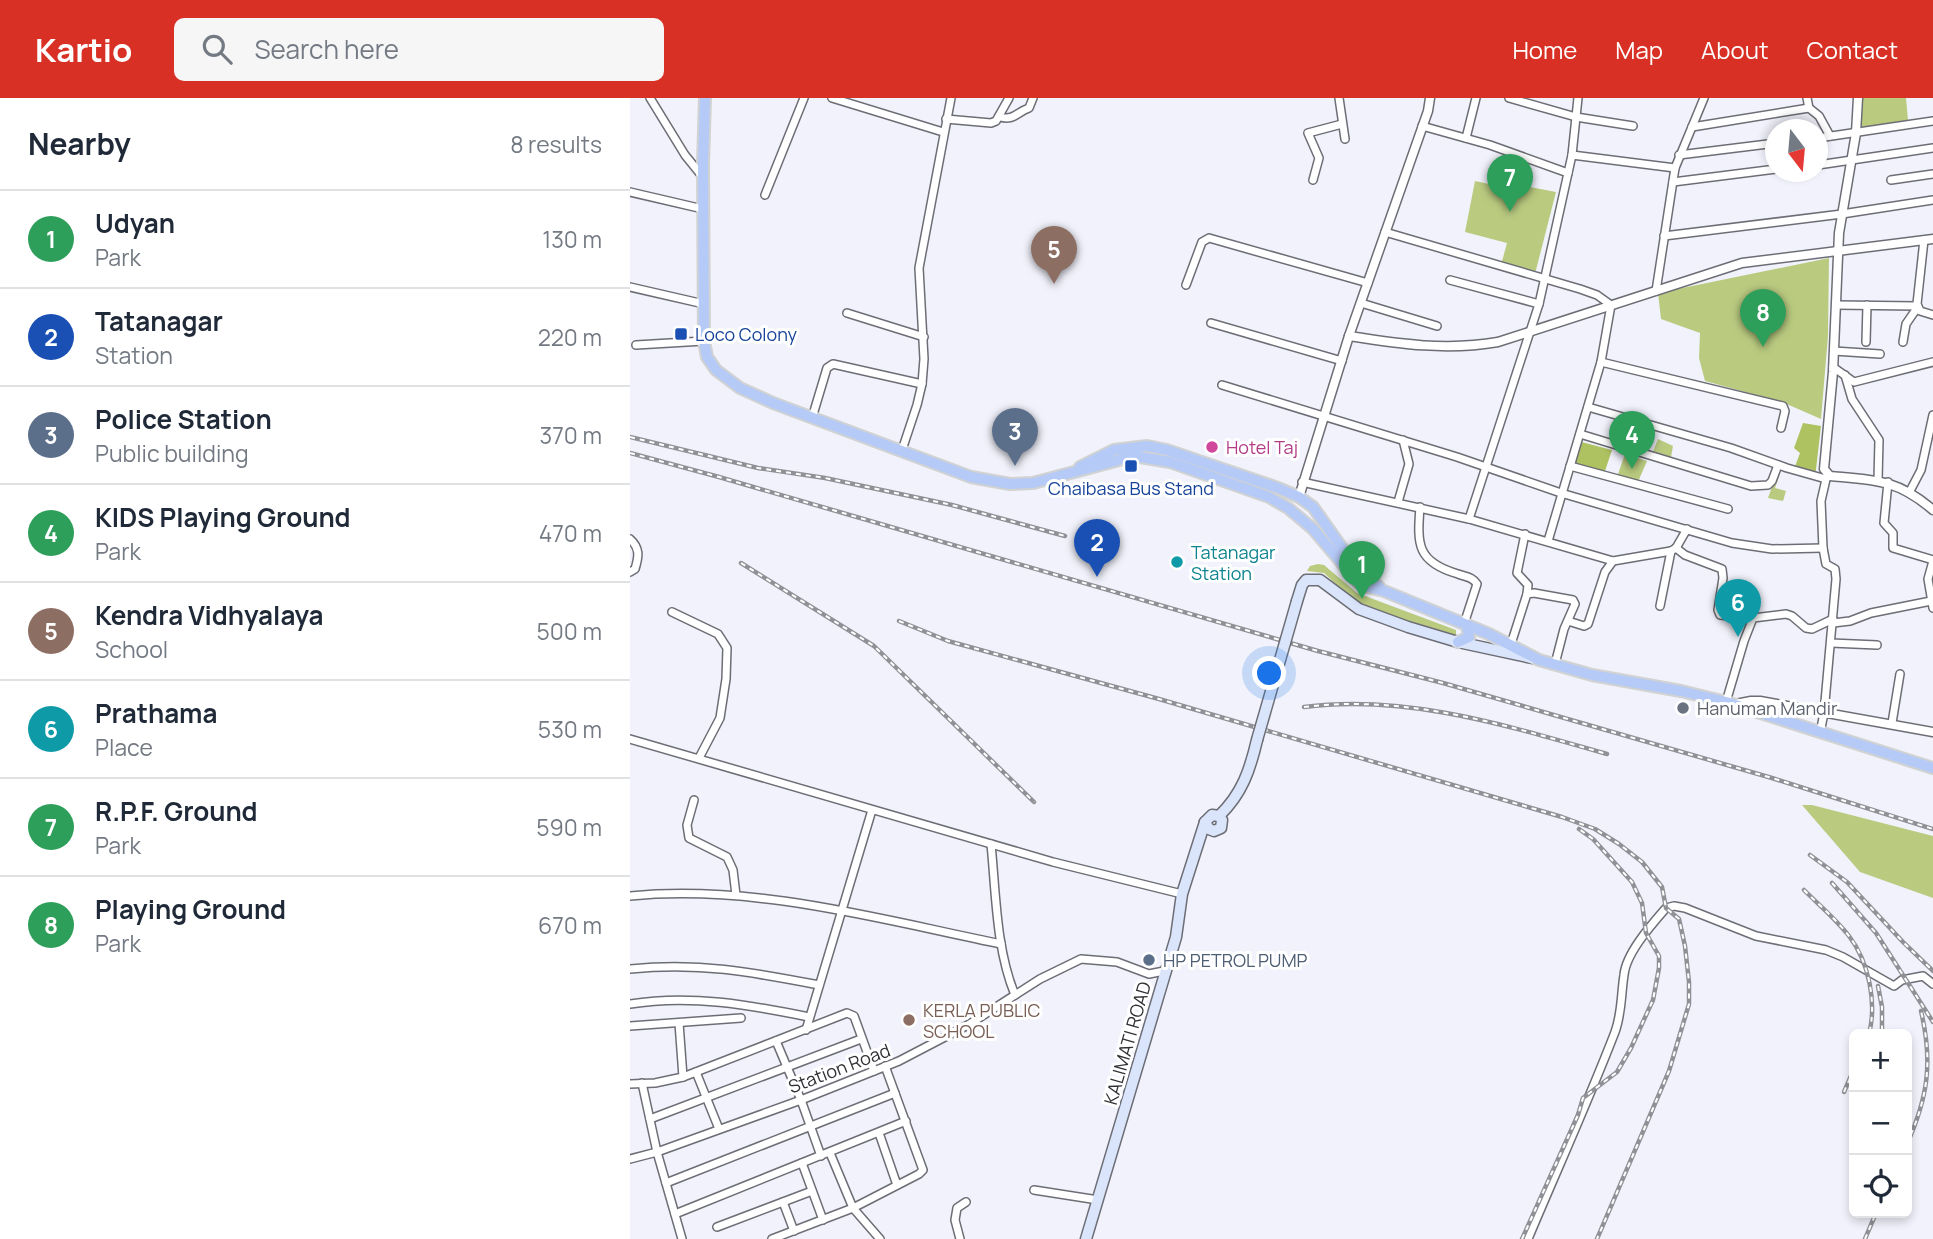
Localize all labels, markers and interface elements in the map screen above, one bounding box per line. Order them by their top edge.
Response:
search box [174,18,664,81]
text: Kartio [35,27,132,72]
icon: search [198,30,236,68]
text: Search here [254,31,399,67]
text: Home [1512,33,1577,66]
text: Map [1615,33,1663,66]
text: About [1701,33,1769,66]
text: Contact [1807,33,1898,66]
north arrow [1765,119,1828,182]
text: Nearby [28,123,131,164]
text: 8 results [510,128,602,160]
pin: 7 [1487,154,1533,212]
text: Udyan [95,205,175,241]
text: 1 [46,223,56,255]
text: 130 m [542,223,602,255]
pin: 5 [1031,226,1077,284]
text: Park [95,241,141,273]
pin: 8 [1740,289,1786,347]
text: Tatanagar [95,303,223,339]
text: 2 [44,321,58,353]
text: 220 m [538,321,602,353]
place label: Loco Colony [695,322,797,346]
marker: Loco Colony [673,326,689,342]
text: Station [95,339,173,371]
text: Police Station [95,401,272,437]
pin: 3 [992,408,1038,466]
pin: 4 [1609,411,1655,469]
text: 3 [44,419,58,451]
text: 370 m [540,419,602,451]
place label: Hotel Taj [1226,435,1298,459]
text: Public building [95,437,249,469]
marker: Hotel Taj [1204,439,1220,455]
marker: Chaibasa Bus Stand [1123,458,1139,474]
place label: Chaibasa Bus Stand [1048,476,1214,500]
text: KIDS Playing Ground [95,499,351,535]
text: 4 [44,517,58,549]
text: 470 m [539,517,602,549]
pin: 2 [1074,519,1120,577]
text: Park [95,535,141,567]
place label: Tatanagar Station [1191,540,1276,585]
pin: 1 [1339,541,1385,599]
marker: Tatanagar Station [1169,554,1185,570]
pin: 6 [1715,579,1761,637]
text: Kendra Vidhyalaya [95,597,324,633]
text: 5 [44,615,58,647]
text: 500 m [537,615,602,647]
text: School [95,633,168,665]
your location [1252,656,1286,690]
text: Prathama [95,695,217,731]
place label: Hanuman Mandir [1697,696,1838,720]
marker: Hanuman Mandir [1675,700,1691,716]
text: 6 [44,713,58,745]
text: 530 m [538,713,602,745]
text: Place [95,731,153,763]
text: R.P.F. Ground [95,793,258,829]
text: 7 [45,811,57,843]
text: 590 m [536,811,602,843]
text: Park [95,829,141,861]
text: Playing Ground [95,891,286,927]
text: 8 [44,909,58,941]
text: 670 m [538,909,602,941]
text: Park [95,927,141,959]
place label: HP PETROL PUMP [1163,948,1308,972]
marker: HP PETROL PUMP [1141,952,1157,968]
street label: KALIMATI ROAD [1098,979,1156,1107]
place label: KERLA PUBLIC SCHOOL [923,998,1040,1043]
marker: KERLA PUBLIC SCHOOL [901,1012,917,1028]
map controls [1849,1029,1912,1218]
button: + [1849,1029,1912,1092]
street label: Station Road [785,1038,893,1098]
button: − [1849,1092,1912,1155]
button: locate [1849,1155,1912,1218]

